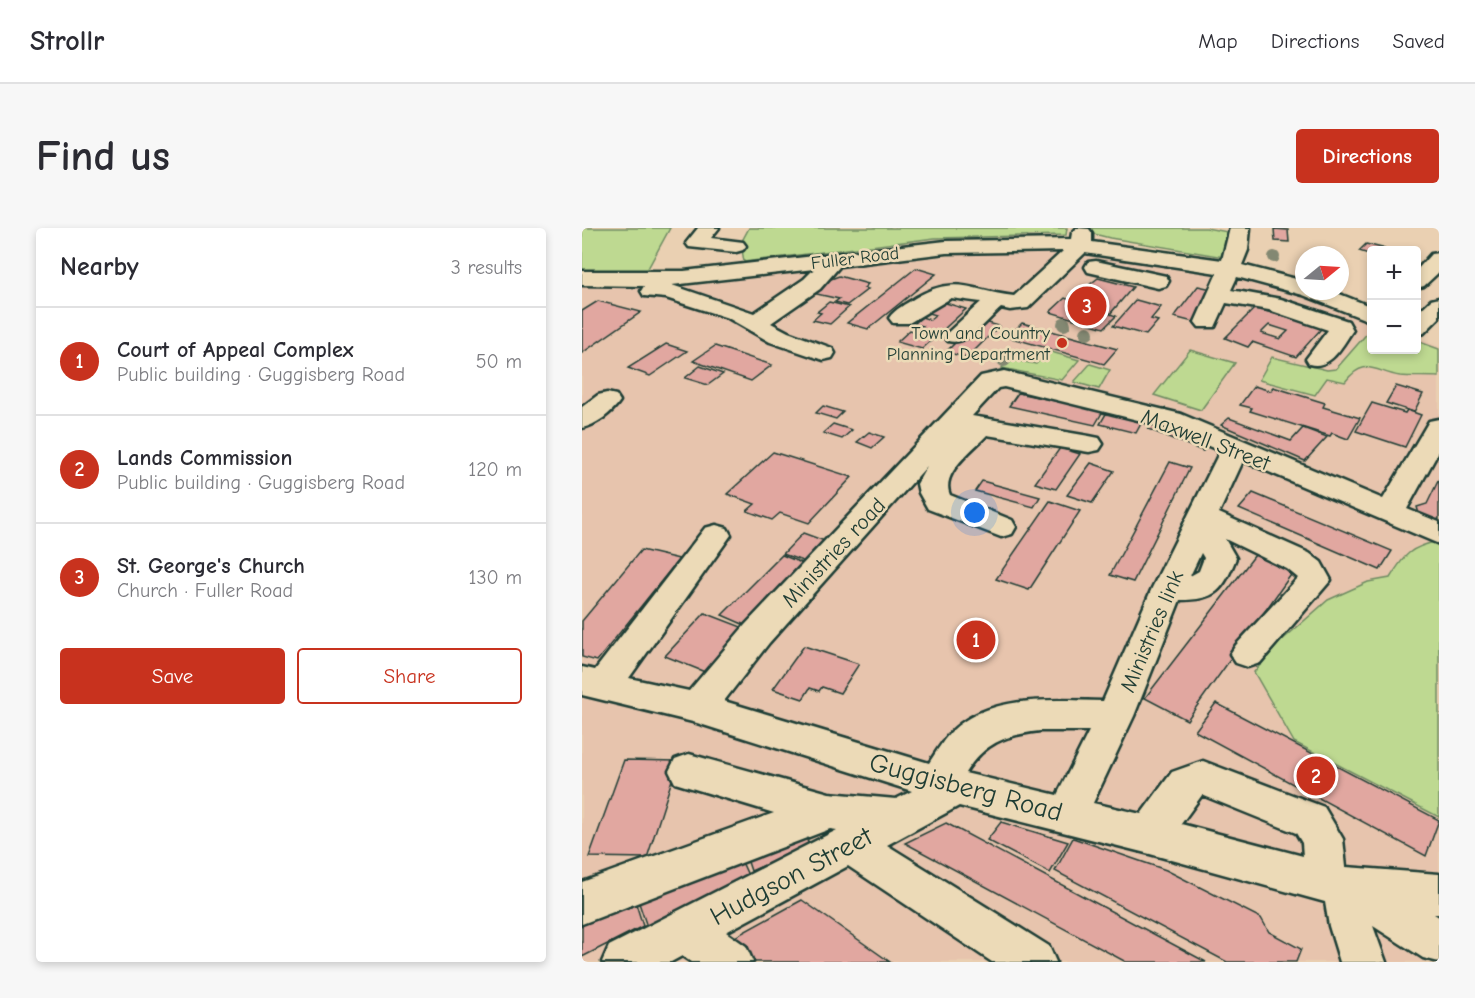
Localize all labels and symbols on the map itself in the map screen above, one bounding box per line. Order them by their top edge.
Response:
street label: Fuller Road [810,243,900,274]
north arrow [1295,246,1349,300]
pin: 3 [1068,284,1106,328]
place label: Town and Country Planning Department [887,323,1051,365]
marker: Town and Country Planning Department [1055,336,1069,350]
street label: Maxwell Street [1137,403,1274,477]
street label: Ministries road [776,493,891,613]
your location [960,498,989,527]
street label: Ministries link [1115,566,1189,696]
pin: 1 [956,618,996,662]
street label: Guggisberg Road [866,747,1066,828]
pin: 2 [1296,754,1336,798]
street label: Hudgson Street [705,820,879,932]

